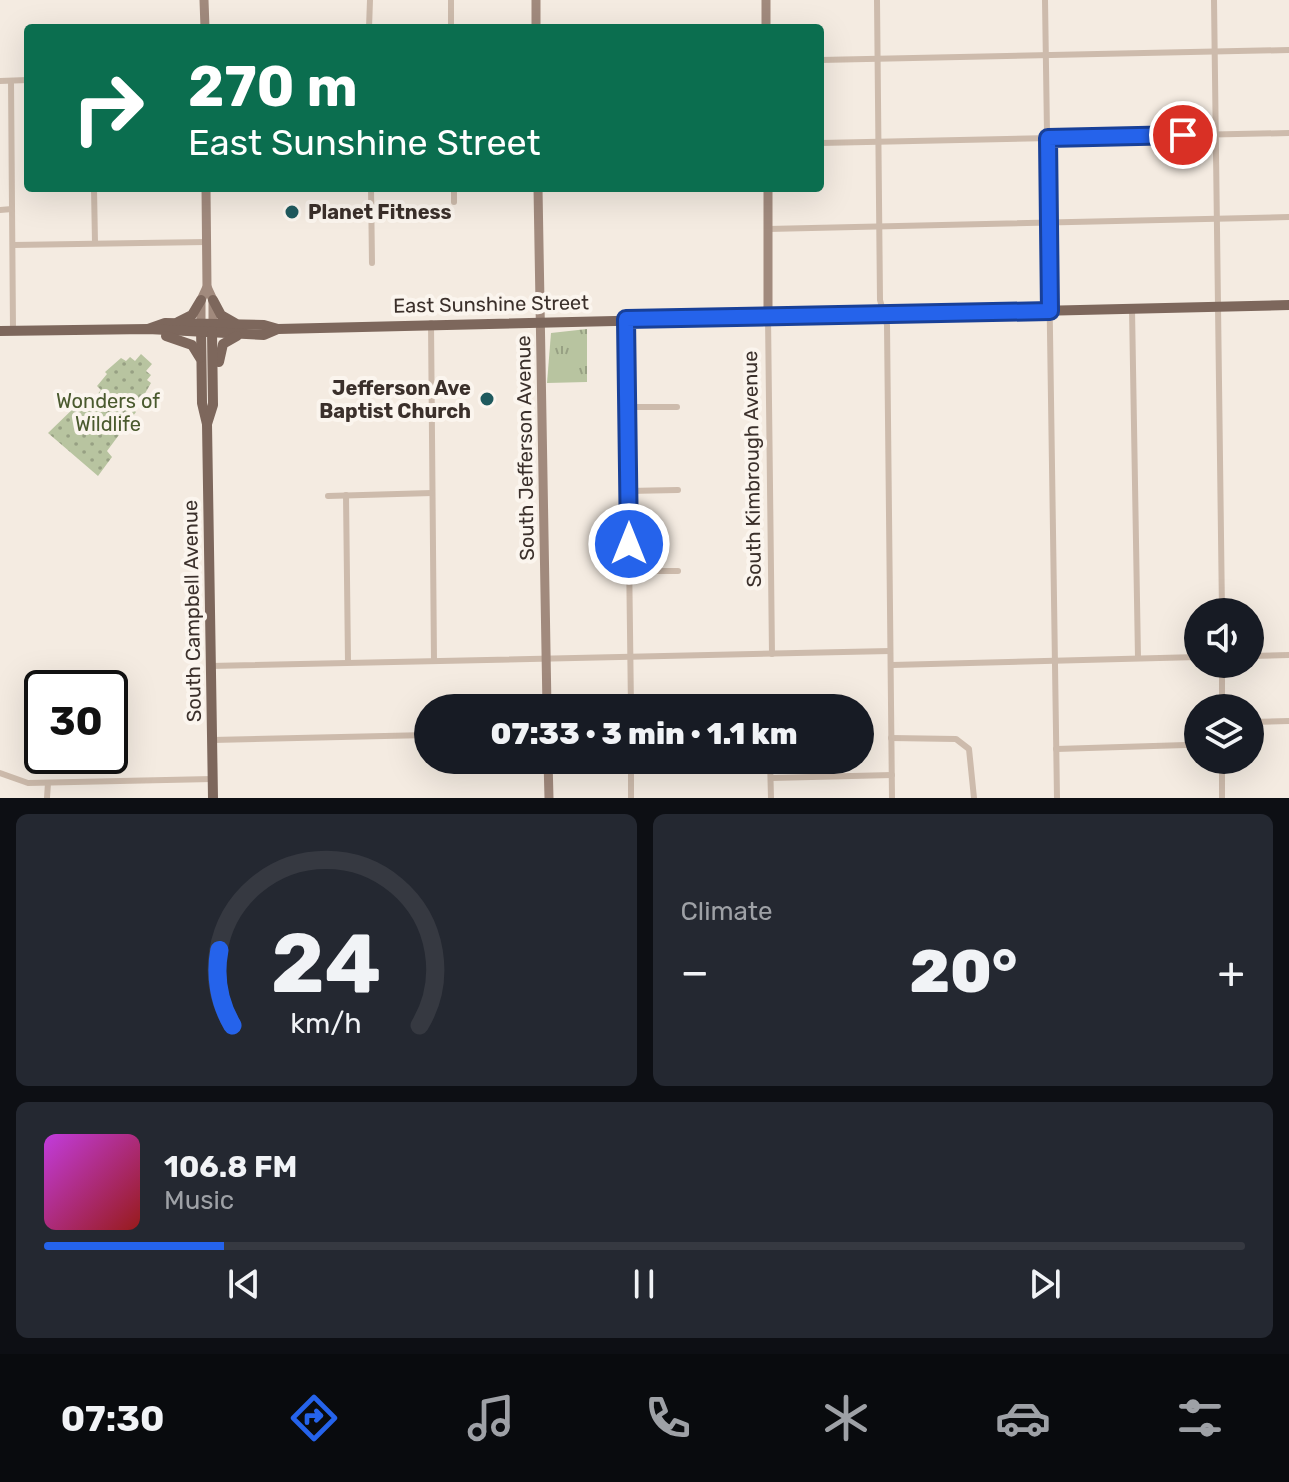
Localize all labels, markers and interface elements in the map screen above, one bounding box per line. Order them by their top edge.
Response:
text: 270 m [188,54,358,120]
icon: right [56,56,160,160]
pin [1149,101,1217,169]
icon: arrive [1161,113,1205,157]
text: East Sunshine Street [188,121,541,164]
place label: Planet Fitness [308,200,452,224]
marker: Planet Fitness [283,203,301,221]
street label: East Sunshine Street [393,290,589,318]
street label: South Jefferson Avenue [511,335,539,561]
street label: South Kimbrough Avenue [738,350,766,588]
place label: Jefferson Ave Baptist Church [319,376,471,423]
park label: Wonders of Wildlife [56,389,160,436]
marker: Jefferson Ave Baptist Church [478,390,496,408]
street label: South Campbell Avenue [178,500,206,722]
position arrow [587,502,671,586]
map controls [1184,598,1264,774]
button: sound [1184,598,1264,678]
speed limit sign: 30 [24,670,128,774]
button: layers [1184,694,1264,774]
text: 07:33 · 3 min · 1.1 km [490,716,798,752]
text: Climate [681,896,773,927]
text: 24 [271,914,382,1013]
text: 20° [909,936,1017,1007]
text: − [681,946,709,998]
text: + [1218,946,1245,998]
text: km/h [291,1006,362,1040]
text: 106.8 FM [164,1149,297,1185]
text: Music [164,1185,234,1216]
icon: previous [222,1262,266,1306]
icon: pause [622,1262,666,1306]
icon: next [1023,1262,1067,1306]
icon: directions [286,1390,342,1446]
icon: music [463,1390,519,1446]
icon: phone [640,1390,696,1446]
icon: climate [818,1390,874,1446]
icon: car [995,1390,1051,1446]
icon: filters [1172,1390,1228,1446]
text: 07:30 [61,1397,164,1440]

